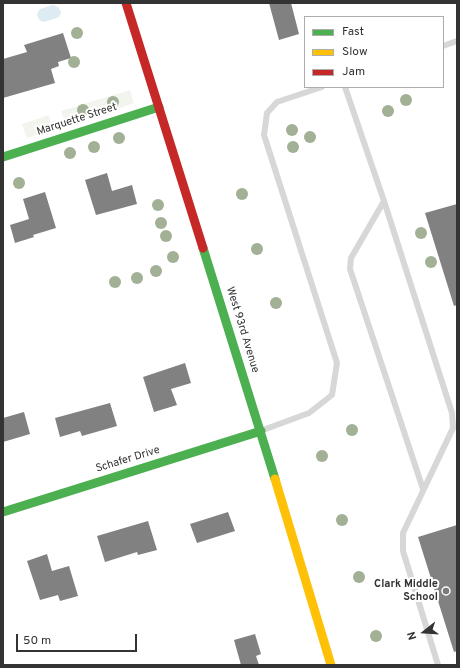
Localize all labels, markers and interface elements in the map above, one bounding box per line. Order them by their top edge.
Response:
legend [304,16,444,88]
text: Fast [342,24,364,40]
text: Slow [342,44,368,60]
text: Jam [342,64,365,80]
street label: Marquette Street [35,101,119,139]
street label: West 93rd Avenue [223,285,261,375]
street label: Schafer Drive [94,444,162,476]
place label: Clark Middle School [374,578,438,604]
marker: Clark Middle School [441,586,451,596]
north arrow [404,612,444,652]
scale bar [18,626,139,652]
text: N [405,630,420,641]
text: 50 m [23,633,51,649]

